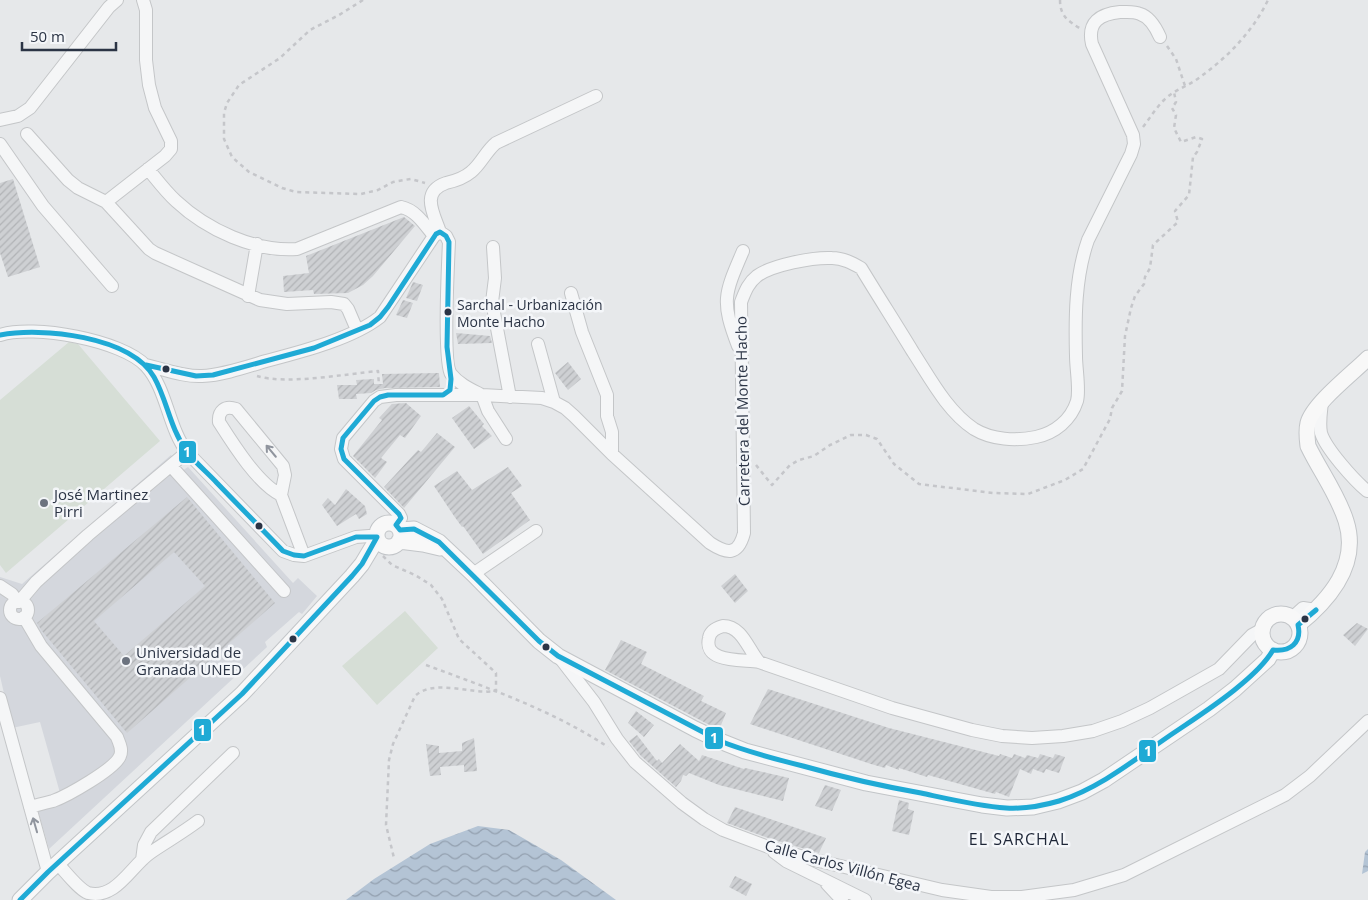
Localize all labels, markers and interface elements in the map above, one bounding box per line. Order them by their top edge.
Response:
scale bar [22,20,116,52]
text: 50 m [30,26,65,46]
place label: Sarchal - Urbanización Monte Hacho [457,295,603,331]
marker: Sarchal - Urbanización Monte Hacho [443,307,453,317]
street label: Carretera del Monte Hacho [730,316,754,506]
unlabelled marker [161,364,171,374]
line badge: 1 [178,440,197,464]
text: 1 [183,442,191,461]
one-way arrow [266,444,277,457]
place label: José Martinez Pirri [52,484,148,521]
marker: José Martinez Pirri [38,497,50,509]
unlabelled marker [254,521,264,531]
unlabelled marker [1300,614,1310,624]
unlabelled marker [288,634,298,644]
place label: Universidad de Granada UNED [136,642,242,679]
unlabelled marker [541,642,551,652]
marker: Universidad de Granada UNED [120,655,132,667]
line badge: 1 [193,718,212,742]
text: 1 [198,720,206,739]
line badge: 1 [704,726,724,750]
text: 1 [710,728,718,747]
line badge: 1 [1138,739,1157,763]
text: 1 [1144,741,1152,760]
one-way arrow [30,817,39,833]
district label: EL SARCHAL [969,828,1069,850]
street label: Calle Carlos Villón Egea [763,834,923,896]

